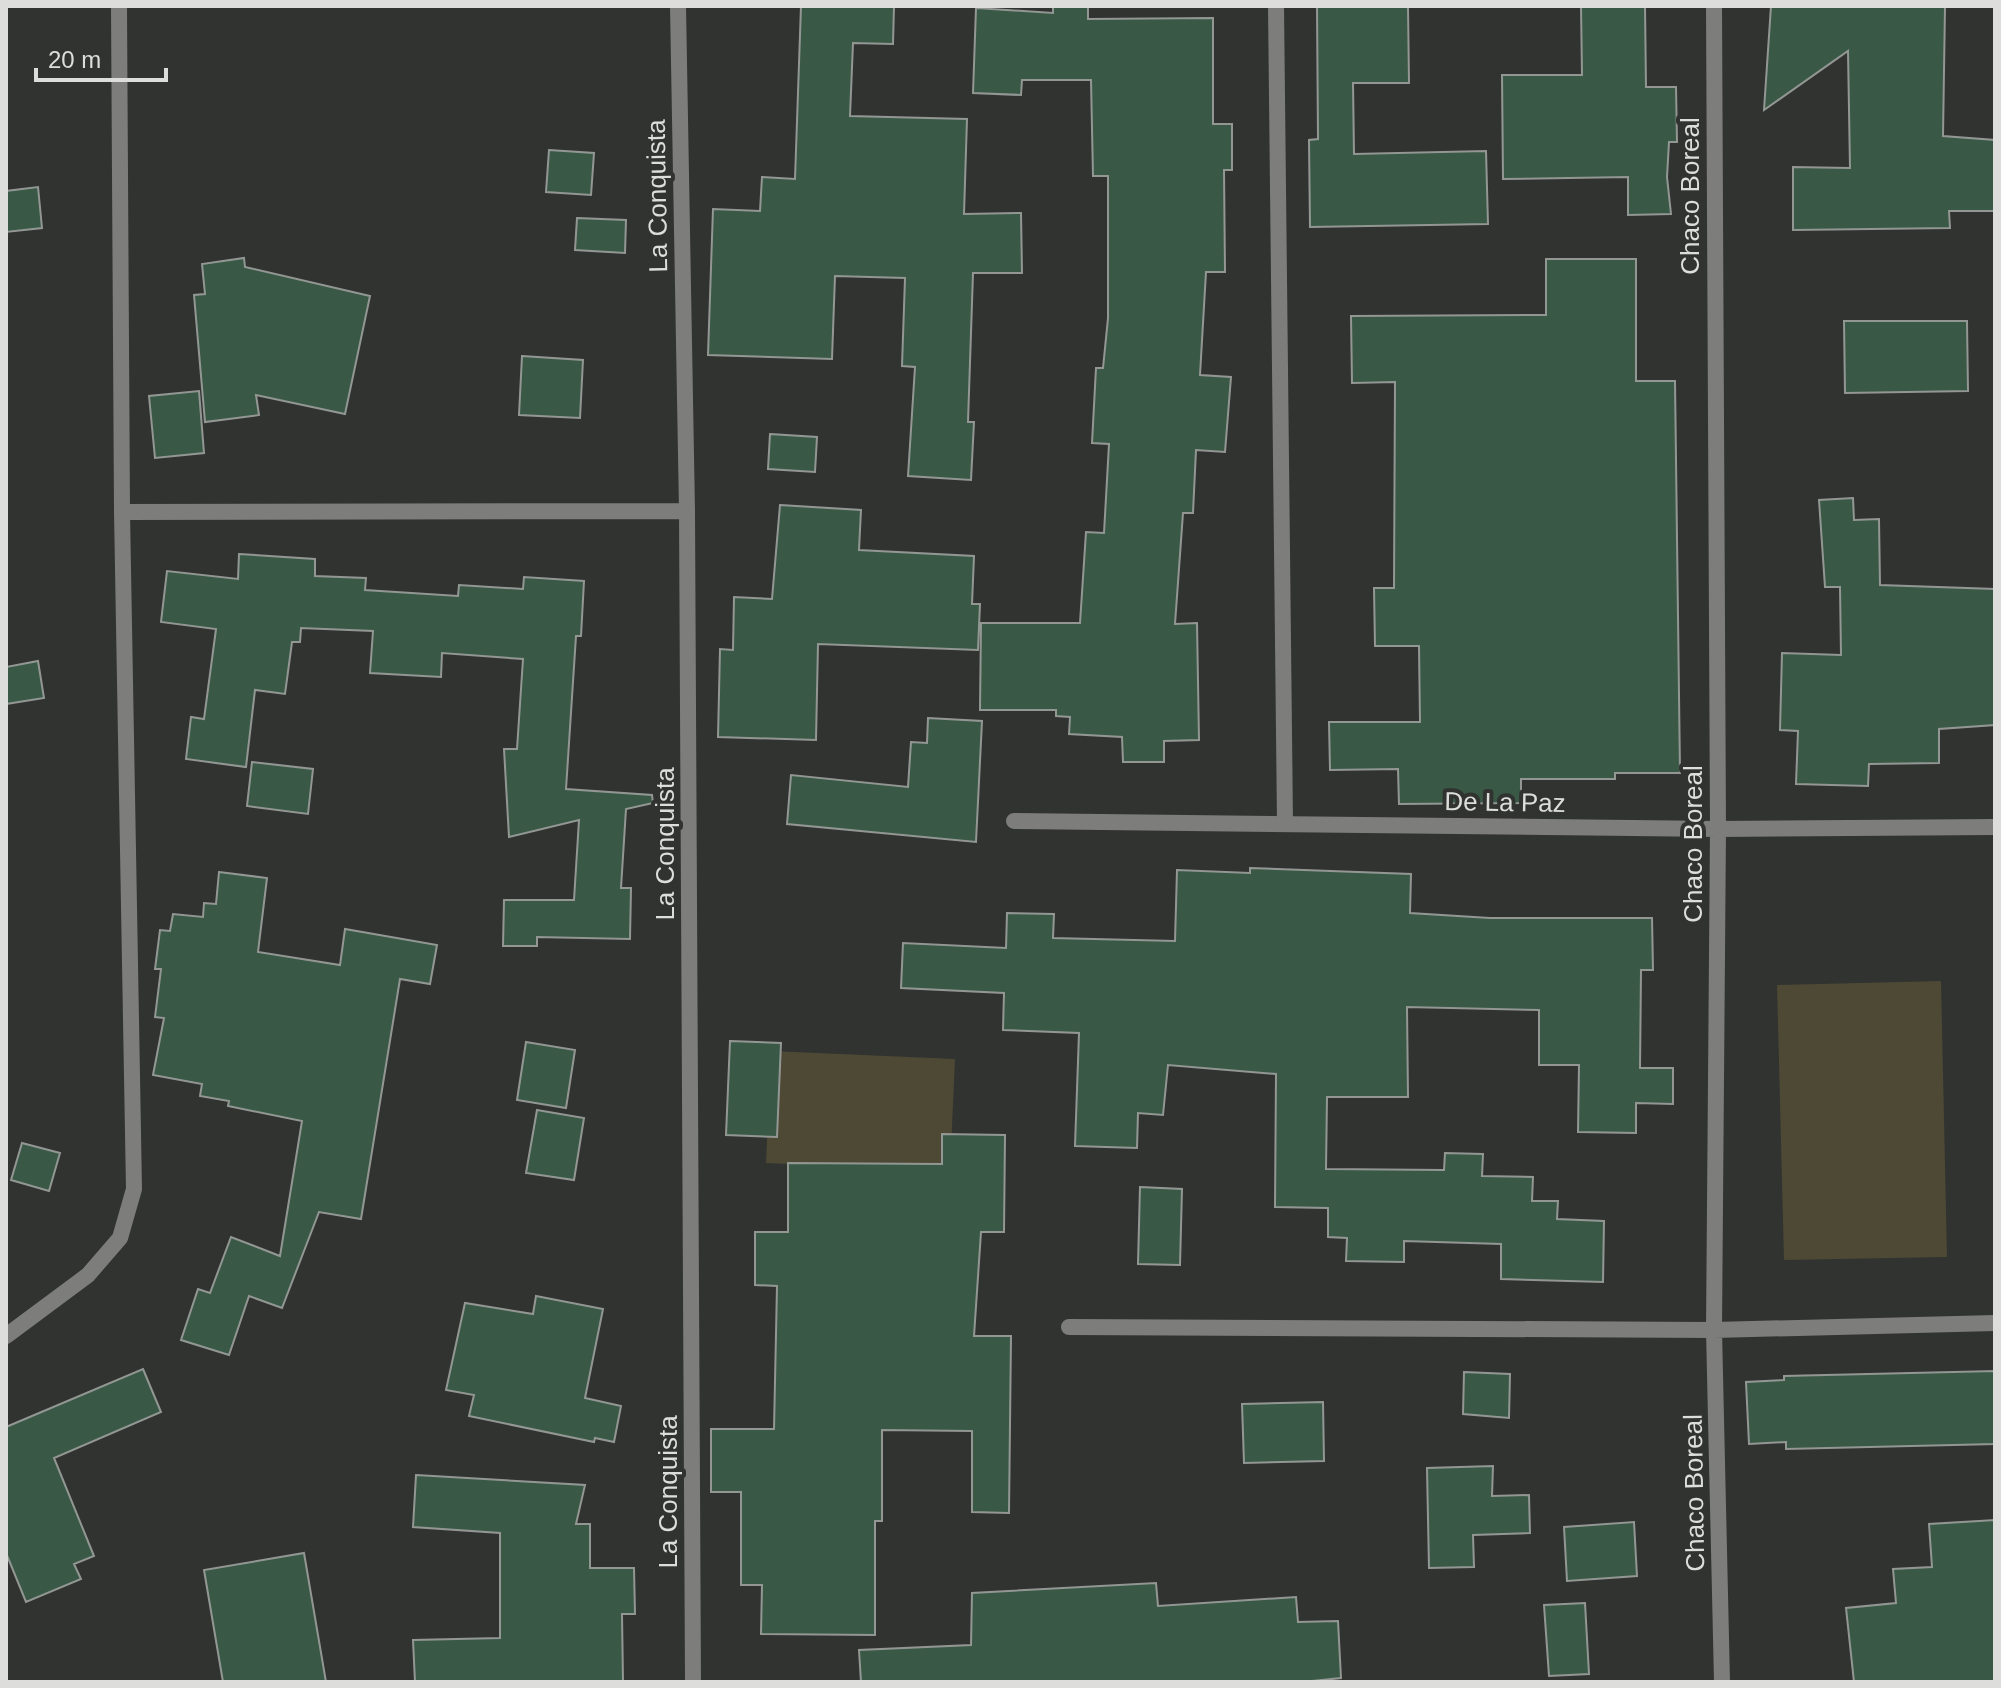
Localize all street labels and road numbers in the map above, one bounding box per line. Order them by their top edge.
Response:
street label: Chaco Boreal [1675,117,1705,275]
street label: La Conquista [641,119,673,273]
street label: Chaco Boreal [1678,765,1708,923]
street label: La Conquista [650,767,680,921]
street label: De La Paz [1444,786,1566,818]
street label: Chaco Boreal [1678,1414,1710,1572]
street label: La Conquista [653,1415,683,1569]

